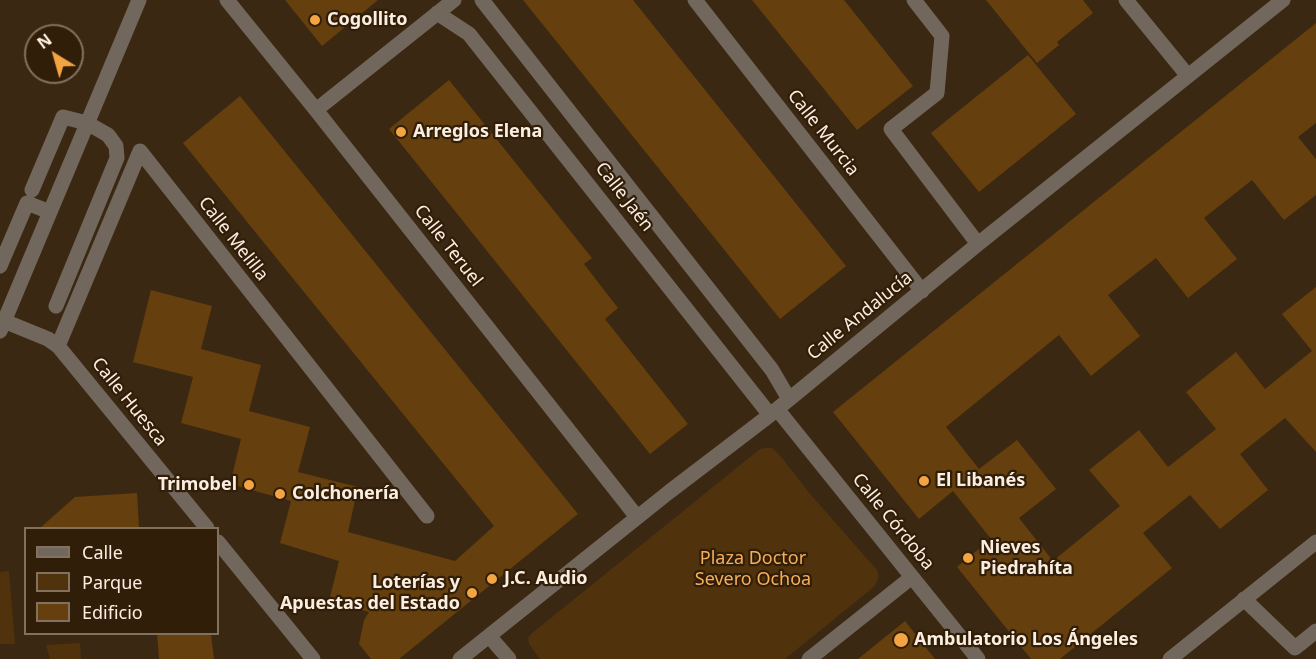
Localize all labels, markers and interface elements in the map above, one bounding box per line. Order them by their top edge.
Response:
place label: Cogollito [327,9,408,31]
marker: Cogollito [308,13,322,27]
north arrow [24,24,84,84]
text: N [33,29,56,54]
street label: Calle Murcia [783,86,863,180]
place label: Arreglos Elena [413,121,542,143]
marker: Arreglos Elena [394,125,408,139]
street label: Calle Jaén [590,158,658,236]
street label: Calle Melilla [193,193,273,285]
street label: Calle Teruel [409,201,487,291]
street label: Calle Andalucía [803,267,917,365]
street label: Calle Huesca [87,353,171,451]
street label: Calle Córdoba [847,469,939,575]
place label: El Libanés [936,470,1025,492]
place label: Trimobel [158,474,237,496]
marker: El Libanés [917,474,931,488]
marker: Trimobel [242,478,256,492]
place label: Colchonería [292,483,399,505]
marker: Colchonería [273,487,287,501]
legend [24,527,219,635]
place label: Nieves Piedrahíta [980,537,1073,580]
text: Calle [82,540,123,564]
park label: Plaza Doctor Severo Ochoa [695,548,811,590]
marker: Nieves Piedrahíta [961,551,975,565]
place label: J.C. Audio [504,568,588,590]
text: Parque [82,570,142,594]
place label: Loterías y Apuestas del Estado [280,572,460,614]
marker: J.C. Audio [485,572,499,586]
marker: Loterías y Apuestas del Estado [465,586,479,600]
text: Edificio [82,600,143,624]
place label: Ambulatorio Los Ángeles [914,629,1138,651]
marker: Ambulatorio Los Ángeles [892,631,910,649]

